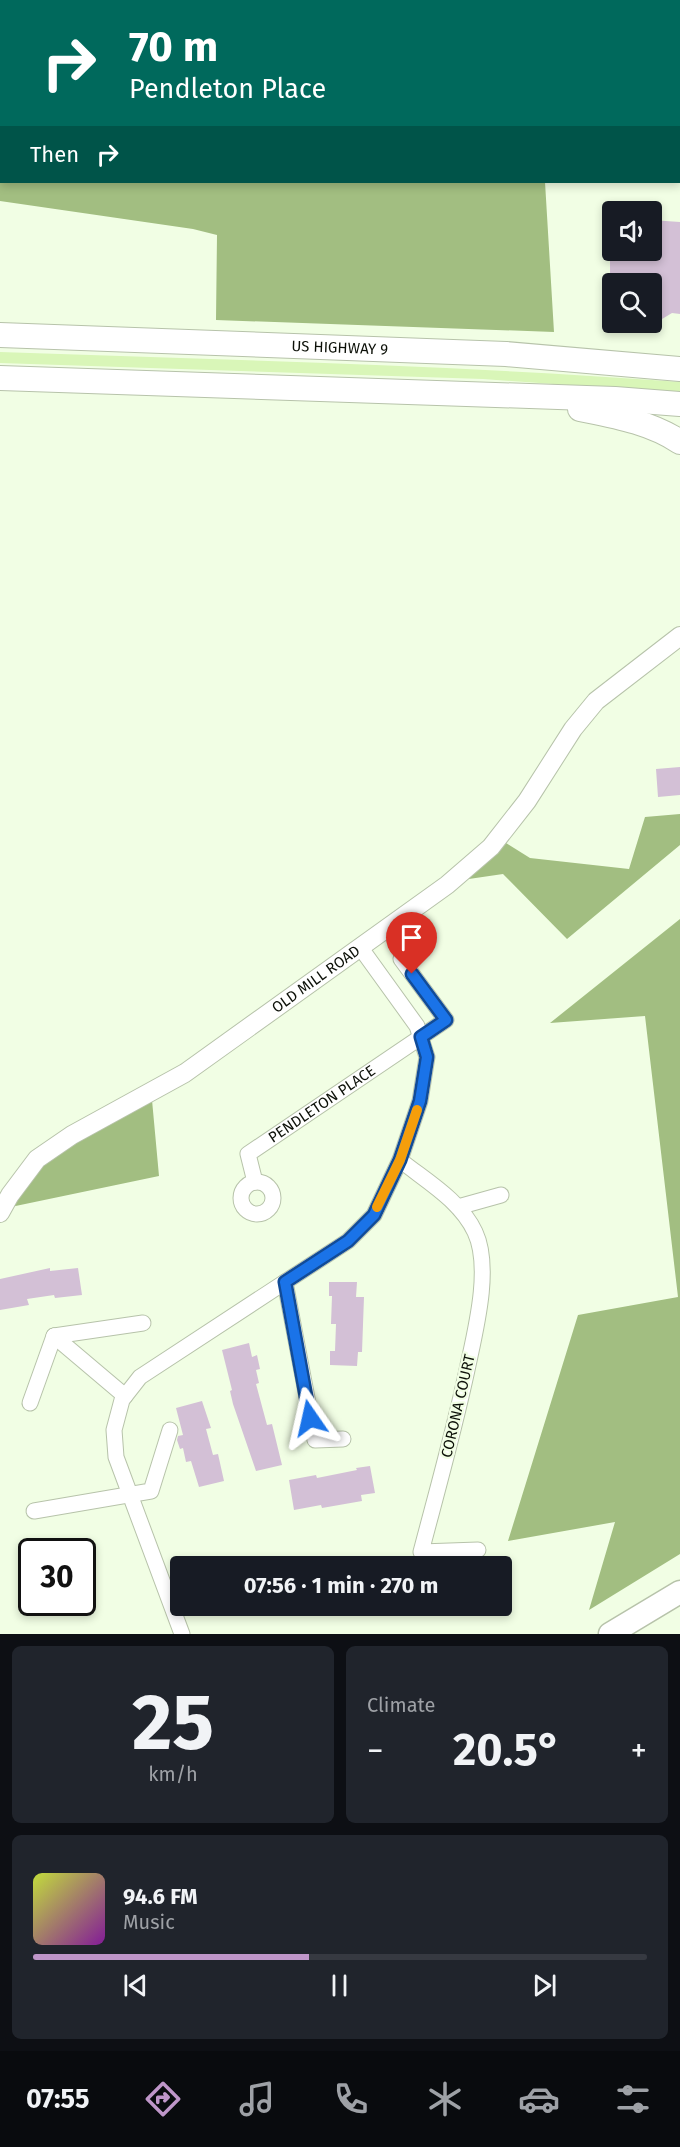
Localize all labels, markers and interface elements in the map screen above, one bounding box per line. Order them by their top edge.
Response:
text: 70 m [129,22,218,72]
icon: right [30,24,108,102]
text: Pendleton Place [129,73,326,105]
icon: right [91,138,124,171]
text: Then [30,141,79,168]
map controls [602,201,662,333]
button: sound [602,201,662,261]
button: search [602,273,662,333]
street label: US HIGHWAY 9 [291,337,389,359]
pin [386,912,437,974]
icon: arrive [395,921,428,954]
street label: OLD MILL ROAD [268,941,363,1017]
street label: PENDLETON PLACE [265,1062,379,1147]
street label: CORONA COURT [437,1352,479,1459]
position arrow [278,1386,342,1450]
speed limit sign: 30 [18,1538,96,1616]
text: 07:56 · 1 min · 270 m [244,1572,438,1599]
text: 25 [132,1676,214,1770]
text: Climate [367,1693,435,1717]
text: 20.5° [453,1723,561,1777]
text: − [367,1731,384,1771]
text: + [631,1731,647,1771]
text: km/h [148,1762,198,1786]
text: 94.6 FM [123,1883,198,1910]
text: Music [123,1910,175,1934]
icon: previous [119,1969,152,2002]
icon: pause [323,1969,356,2002]
icon: next [528,1969,561,2002]
icon: directions [142,2078,184,2120]
icon: music [236,2078,278,2120]
icon: phone [330,2078,372,2120]
icon: climate [424,2078,466,2120]
icon: car [518,2078,560,2120]
icon: filters [612,2078,654,2120]
text: 07:55 [26,2083,89,2115]

